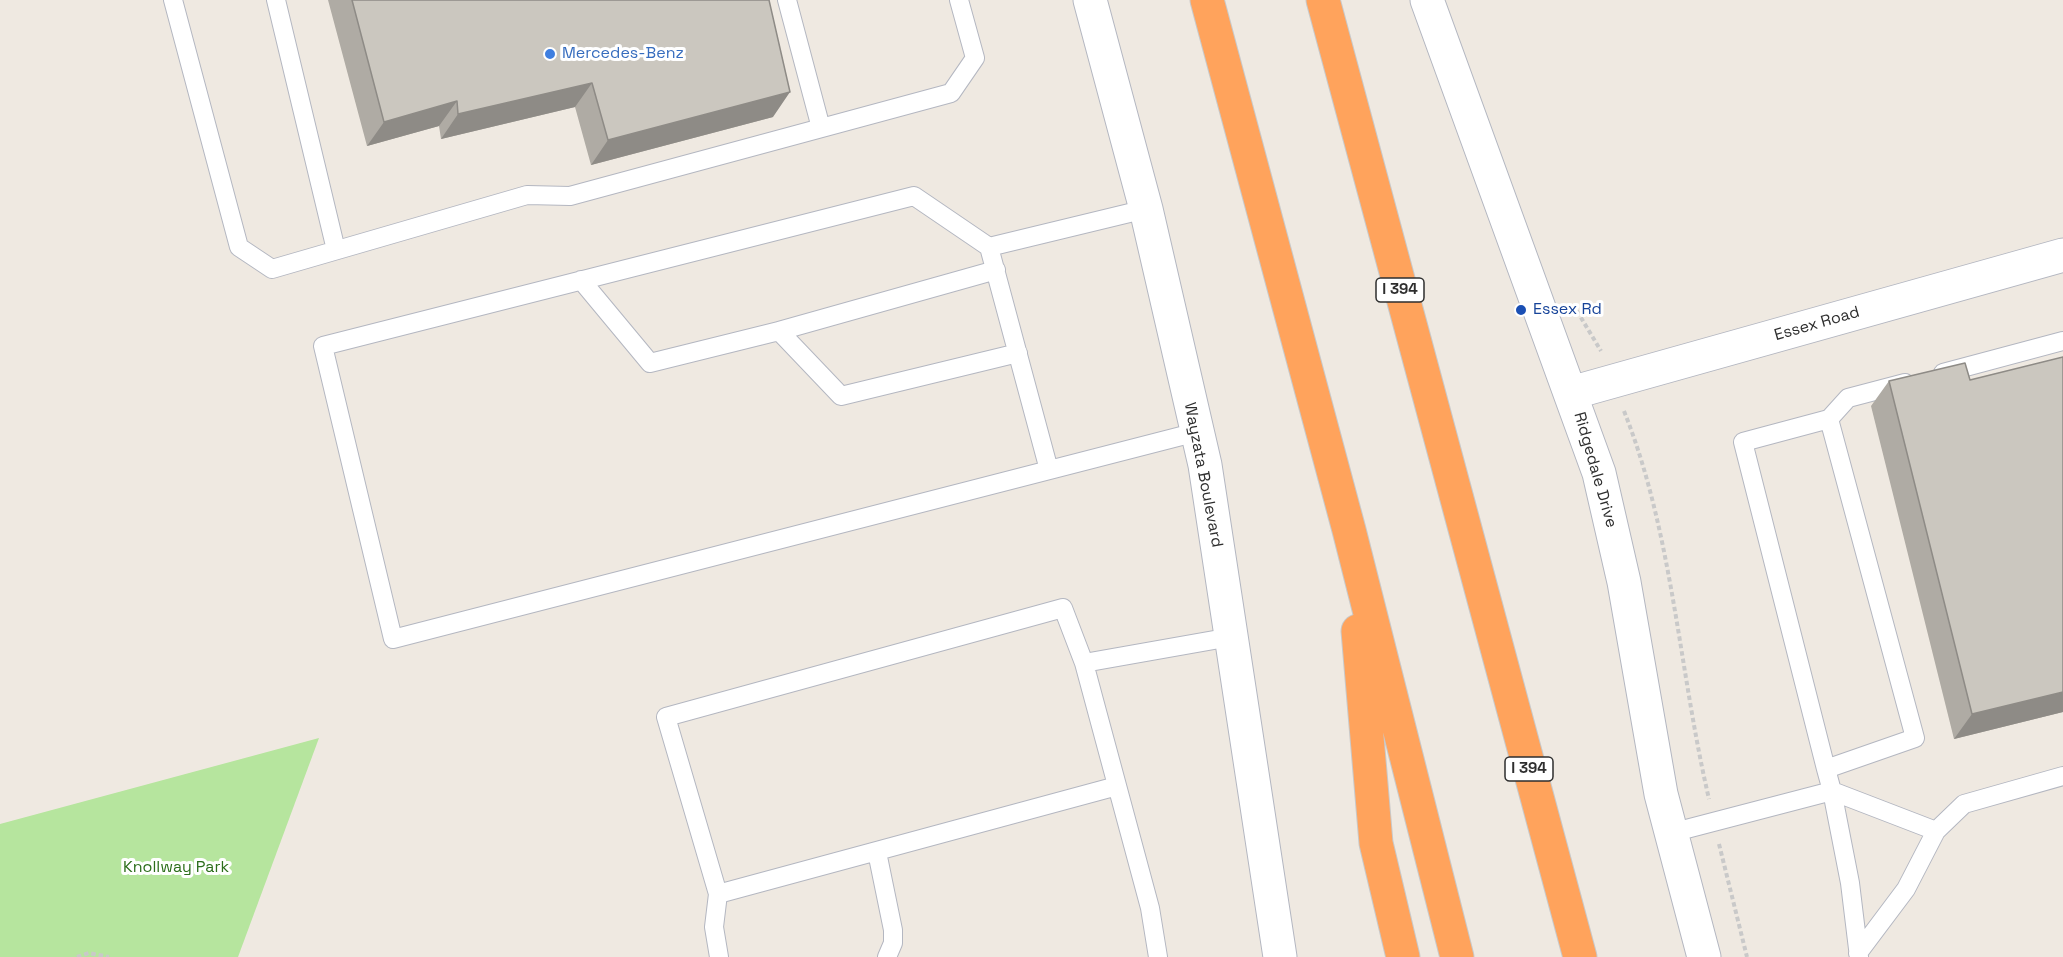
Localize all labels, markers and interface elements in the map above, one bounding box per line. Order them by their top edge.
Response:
place label: Mercedes-Benz [562,44,684,64]
marker: Mercedes-Benz [543,47,557,61]
road number: I 394 [1376,278,1424,302]
place label: Essex Rd [1533,300,1602,320]
marker: Essex Rd [1514,303,1528,317]
street label: Essex Road [1772,303,1862,345]
street label: Wayzata Boulevard [1180,401,1226,549]
street label: Ridgedale Drive [1569,410,1621,530]
road number: I 394 [1505,757,1553,781]
park label: Knollway Park [123,858,229,878]

